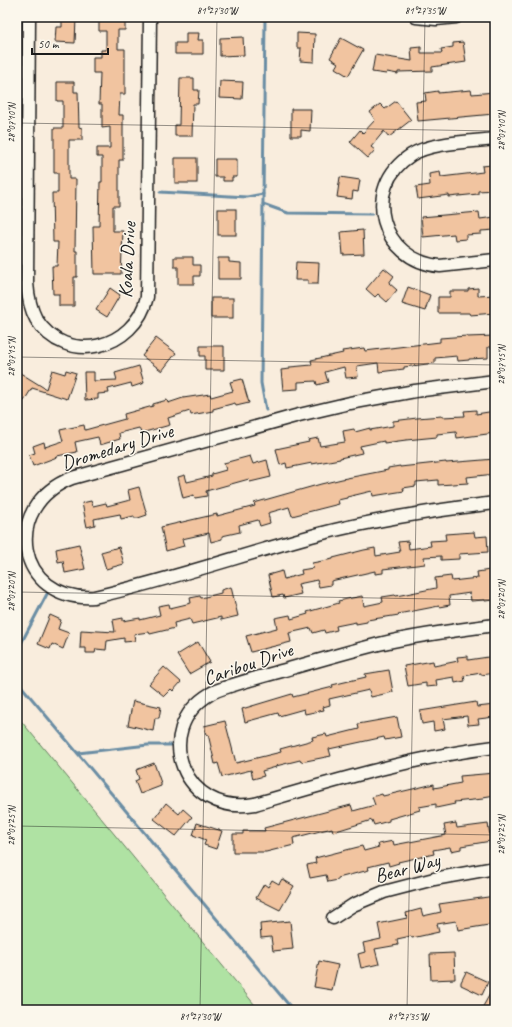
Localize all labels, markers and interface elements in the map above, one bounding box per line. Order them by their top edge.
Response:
text: 81°27'30"W [197,4,239,17]
text: 81°27'35"W [405,4,447,17]
scale bar [32,30,108,56]
text: 50 m [38,36,60,52]
text: 28°07'10"N [5,101,18,143]
text: 28°07'10"N [495,109,508,151]
street label: Koala Drive [113,220,142,299]
text: 28°07'15"N [5,335,18,377]
text: 28°07'15"N [495,343,508,385]
street label: Dromedary Drive [58,418,177,476]
text: 28°07'20"N [5,570,18,612]
text: 28°07'20"N [495,578,508,620]
street label: Caribou Drive [200,637,297,691]
text: 28°07'25"N [5,804,18,846]
text: 28°07'25"N [495,813,508,855]
street label: Bear Way [372,847,443,889]
text: 81°27'30"W [180,1010,222,1023]
text: 81°27'35"W [388,1010,430,1023]

